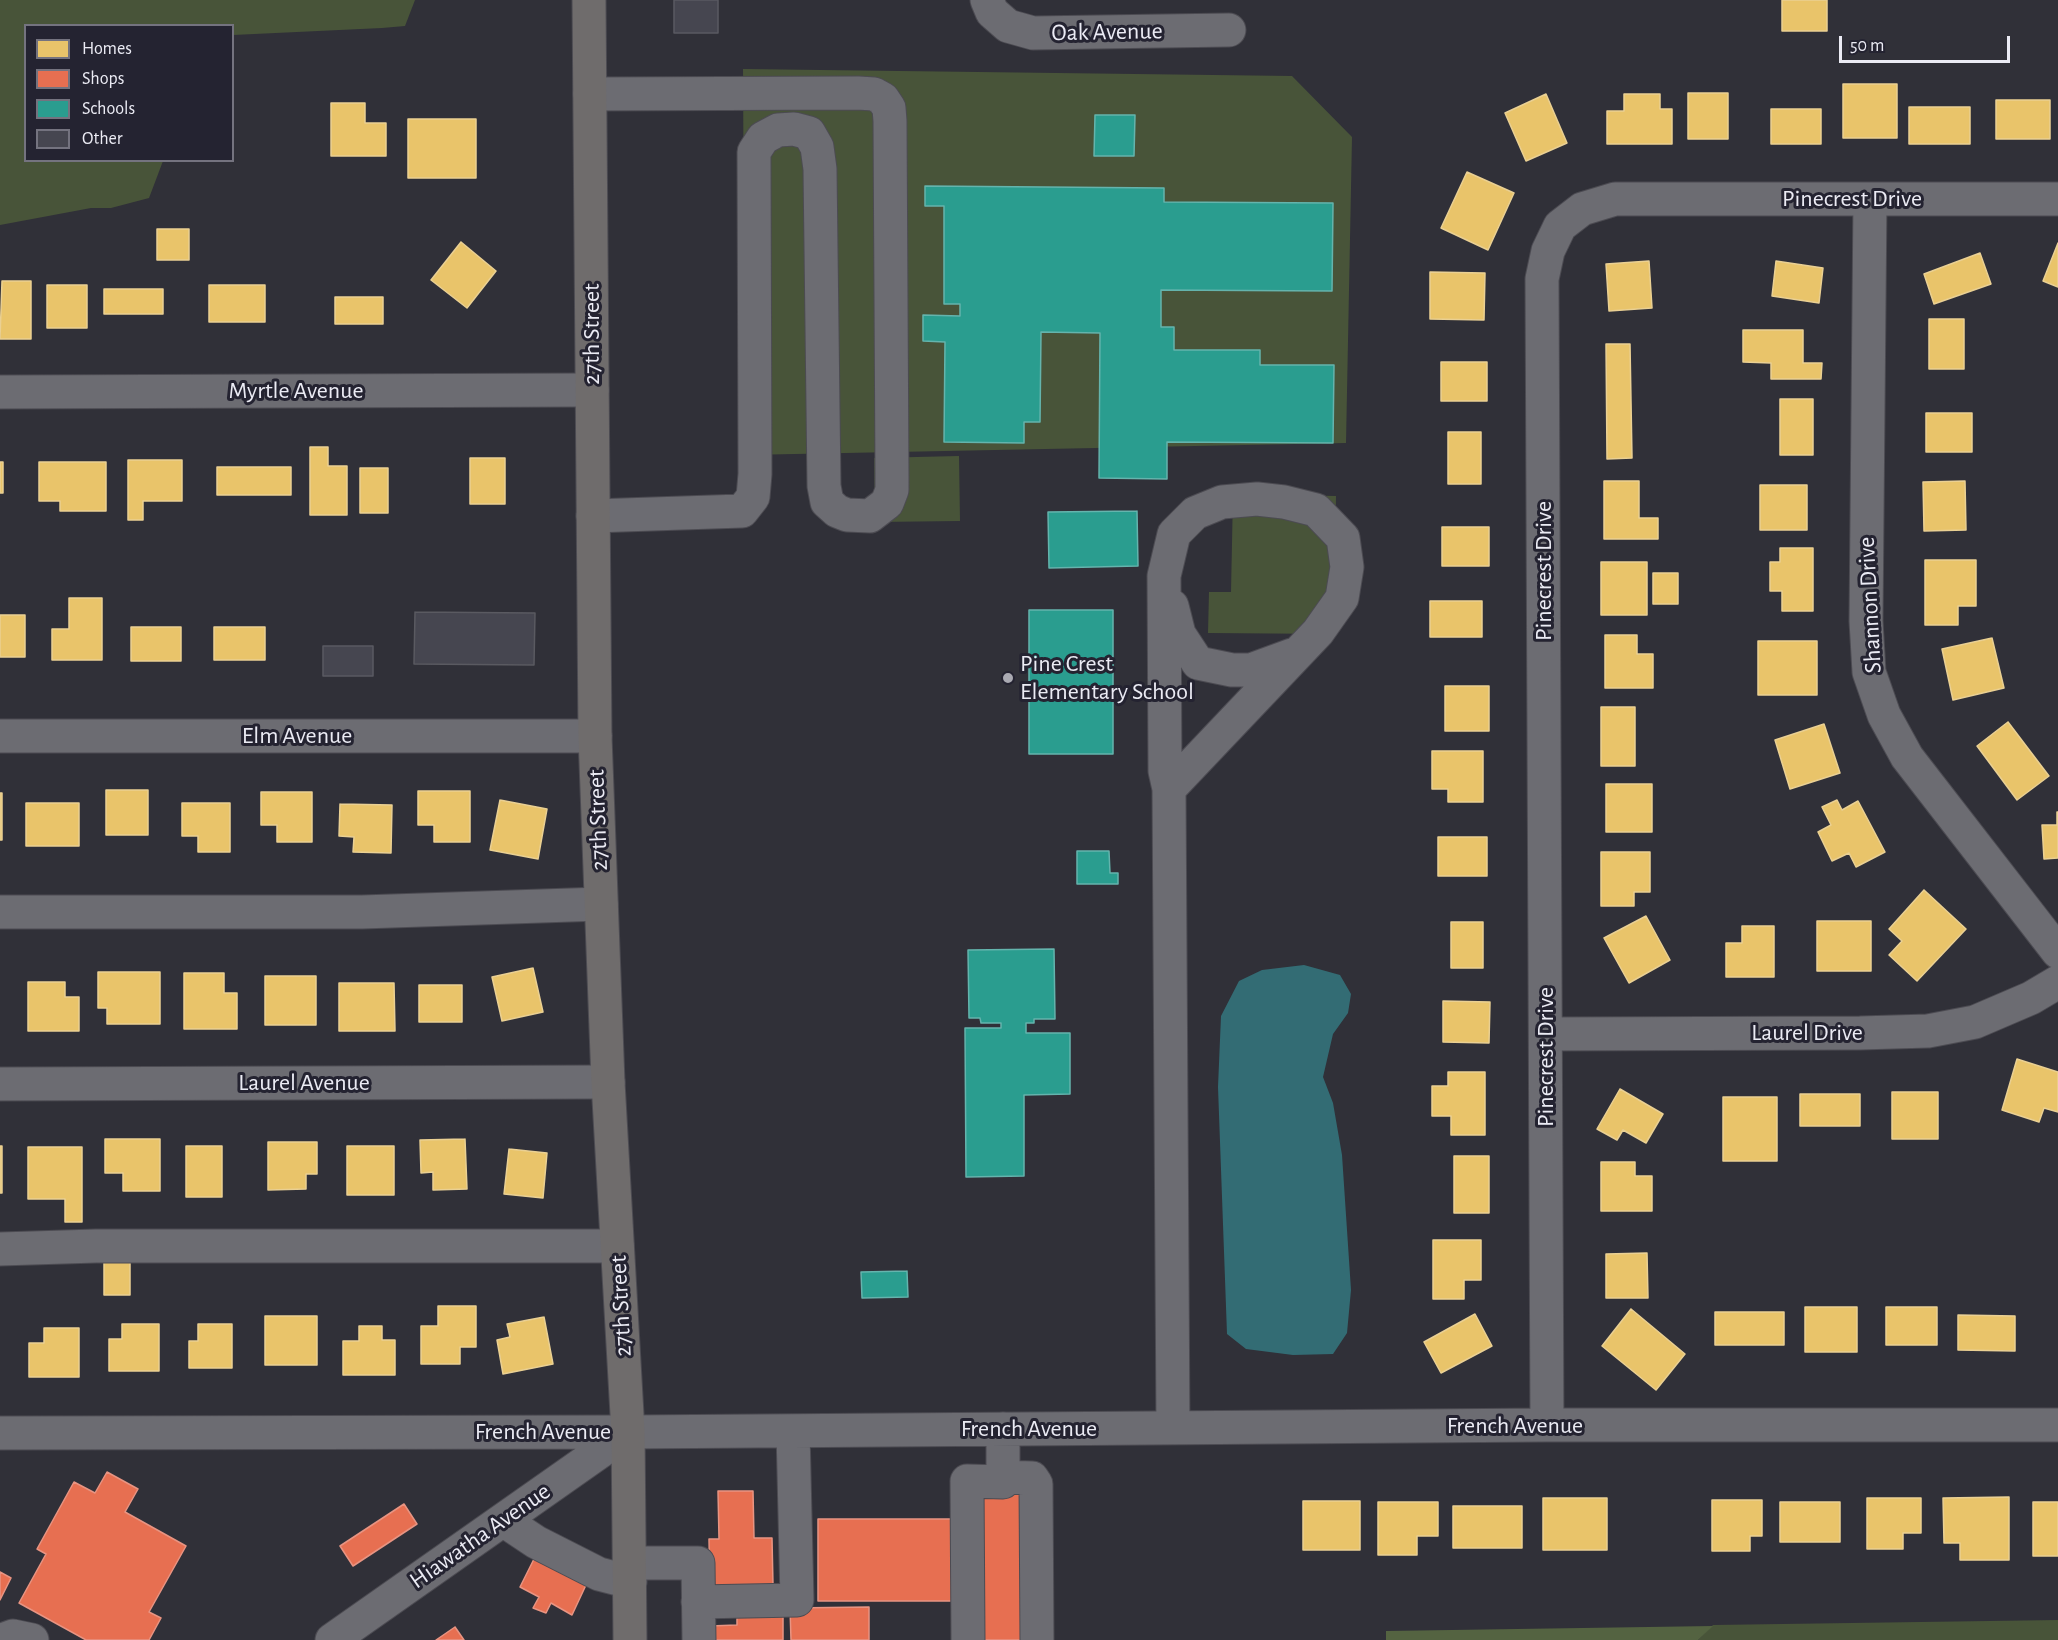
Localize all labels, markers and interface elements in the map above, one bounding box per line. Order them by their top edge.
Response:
street label: Oak Avenue [1051,17,1163,47]
legend [24,24,234,162]
scale bar [1842,24,2013,62]
text: 50 m [1850,37,1884,55]
text: Homes [82,40,132,58]
text: Shops [82,70,124,88]
text: Schools [82,100,135,118]
text: Other [82,130,123,148]
street label: Pinecrest Drive [1782,185,1922,213]
street label: 27th Street [578,283,606,385]
street label: Myrtle Avenue [228,377,364,405]
street label: Pinecrest Drive [1530,501,1558,641]
street label: Shannon Drive [1852,536,1888,674]
place label: Pine Crest Elementary School [1020,650,1194,706]
marker: Pine Crest Elementary School [1001,671,1015,685]
street label: Elm Avenue [242,722,352,750]
street label: 27th Street [582,769,614,871]
street label: Pinecrest Drive [1532,987,1560,1127]
street label: Laurel Drive [1751,1019,1863,1047]
street label: Laurel Avenue [238,1069,370,1097]
street label: 27th Street [604,1255,638,1357]
street label: French Avenue [1447,1412,1583,1440]
street label: French Avenue [961,1415,1097,1443]
street label: French Avenue [475,1418,611,1446]
street label: Hiawatha Avenue [404,1477,556,1595]

